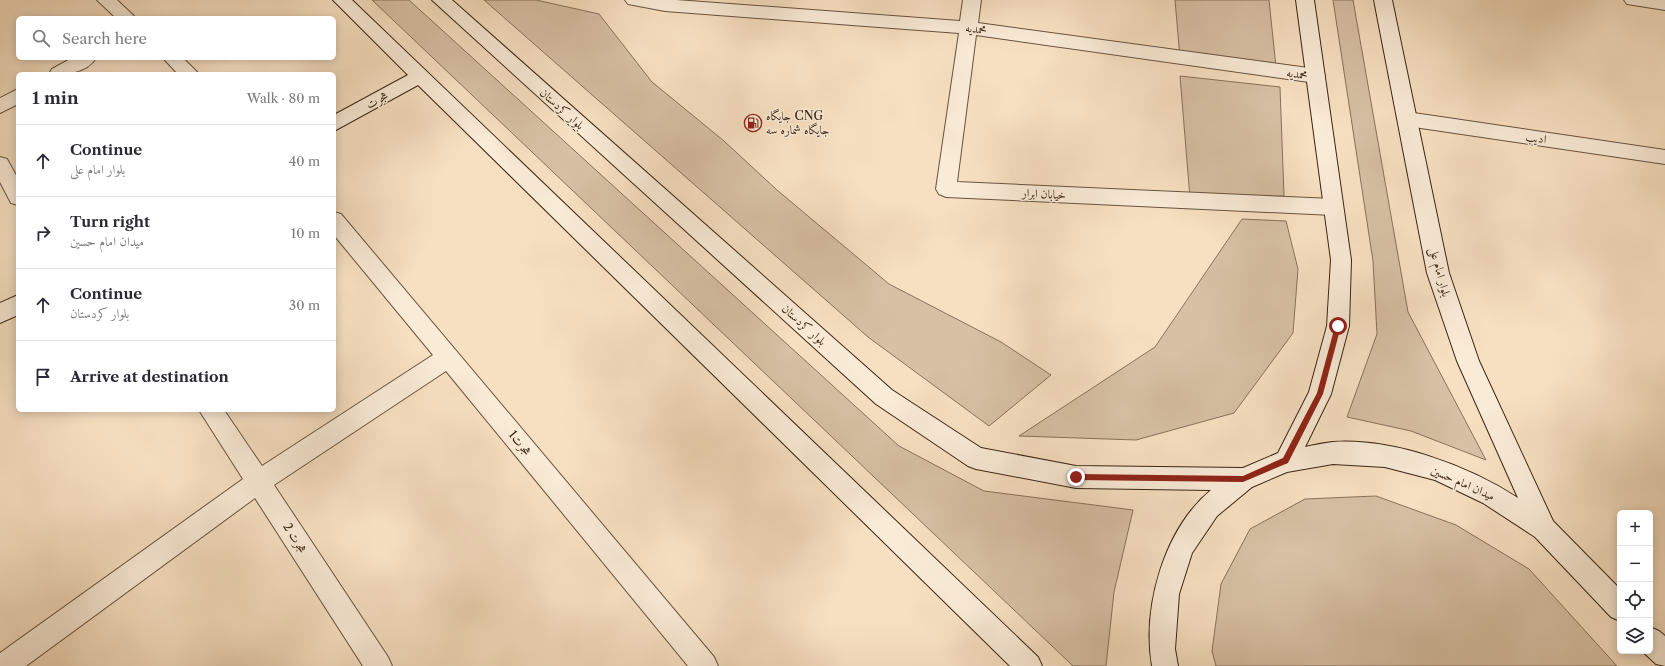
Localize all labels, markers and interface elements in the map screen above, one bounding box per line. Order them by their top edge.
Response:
search box [16,16,336,60]
street label: محمدیه [964,20,988,38]
icon: search [30,27,52,49]
text: Search here [62,29,147,48]
street label: محمدیه [1285,65,1309,83]
street label: بلوار کردستان [536,85,588,133]
street label: هجرت [363,87,391,113]
text: 1 min [32,88,79,108]
text: Walk · 80 m [247,90,320,106]
place label: جایگاه CNG جایگاه شماره سه [766,108,829,138]
fuel station icon: جایگاه CNG جایگاه شماره سه [743,113,763,133]
street label: ادیب [1525,129,1548,147]
text: Continue [70,140,142,159]
icon: ahead [32,150,54,172]
text: 40 m [289,153,320,169]
text: بلوار امام علی [70,161,125,177]
street label: خیابان ابرار [1021,185,1067,202]
text: Turn right [70,212,150,231]
icon: right [32,222,54,244]
text: 10 m [291,225,320,241]
text: میدان امام حسین [70,233,144,249]
street label: بلوار امام علی [1423,245,1454,300]
text: Continue [70,284,142,303]
icon: ahead [32,294,54,316]
text: 30 m [289,297,320,313]
street label: بلوار کردستان [778,301,830,349]
text: بلوار کردستان [70,305,129,321]
route start [1329,317,1347,335]
icon: arrive [32,366,54,388]
text: Arrive at destination [70,367,229,386]
street label: هجرت1 [505,427,535,459]
street label: میدان امام حسین [1427,462,1497,507]
route end [1067,468,1085,486]
map controls [1617,510,1653,654]
button: + [1617,510,1653,546]
street label: هجرت 2 [279,520,311,556]
button: − [1617,546,1653,582]
button: locate [1617,582,1653,618]
button: layers [1617,618,1653,654]

